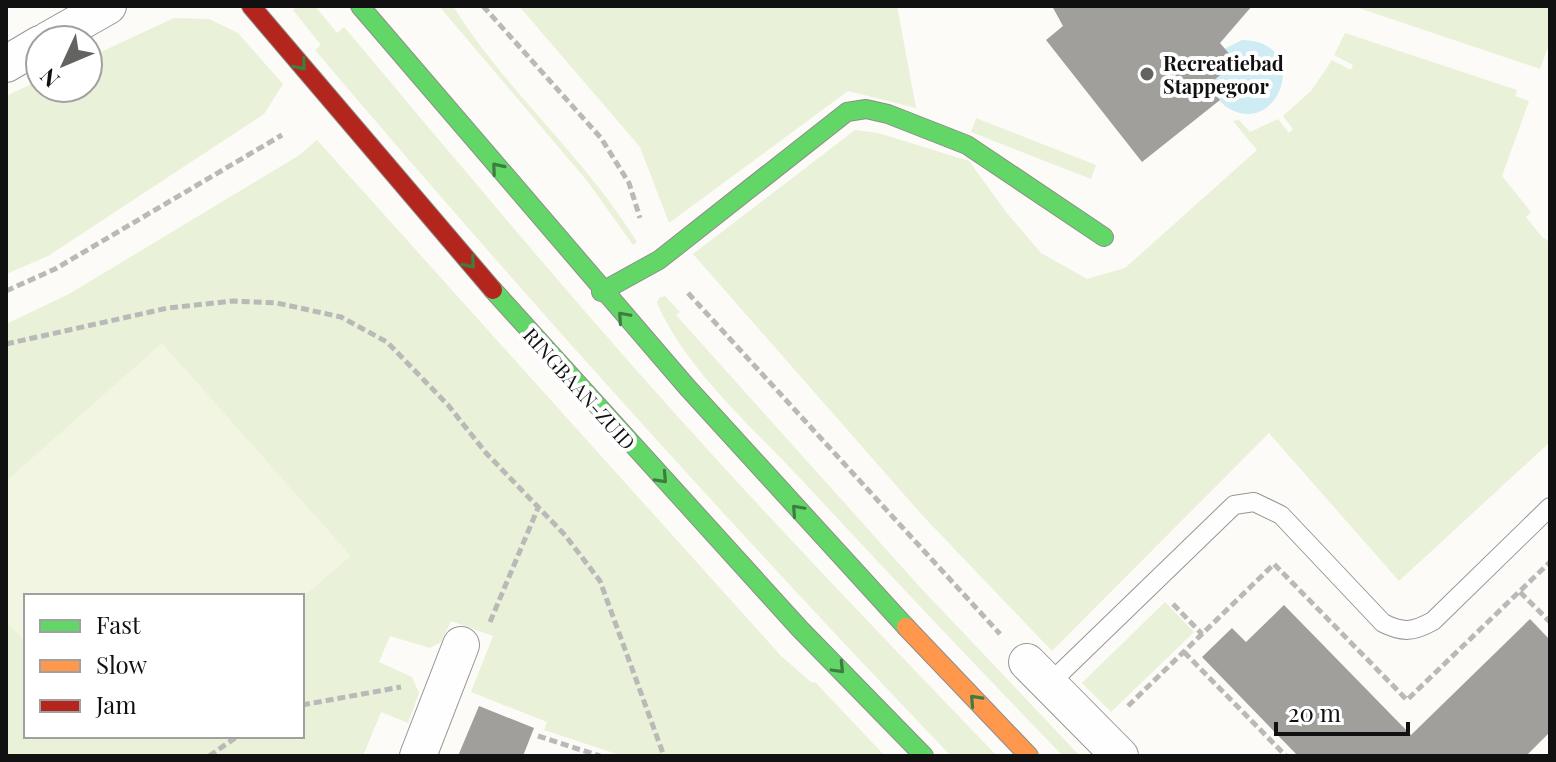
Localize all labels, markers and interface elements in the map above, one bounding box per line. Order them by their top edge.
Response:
north arrow [24,24,104,104]
place label: Recreatiebad Stappegoor [1163,49,1284,99]
one-way arrow [291,56,306,71]
text: N [33,62,65,95]
marker: Recreatiebad Stappegoor [1138,65,1156,83]
one-way arrow [492,163,507,177]
one-way arrow [460,254,475,269]
one-way arrow [619,311,633,326]
street label: RINGBAAN-ZUID [518,321,642,455]
one-way arrow [652,469,667,483]
one-way arrow [793,505,807,520]
legend [24,594,304,738]
text: Fast [96,608,141,640]
text: Slow [96,648,148,680]
one-way arrow [830,659,844,673]
scale bar [1276,686,1408,736]
text: Jam [95,688,137,720]
one-way arrow [971,694,985,709]
text: 20 m [1288,696,1341,728]

